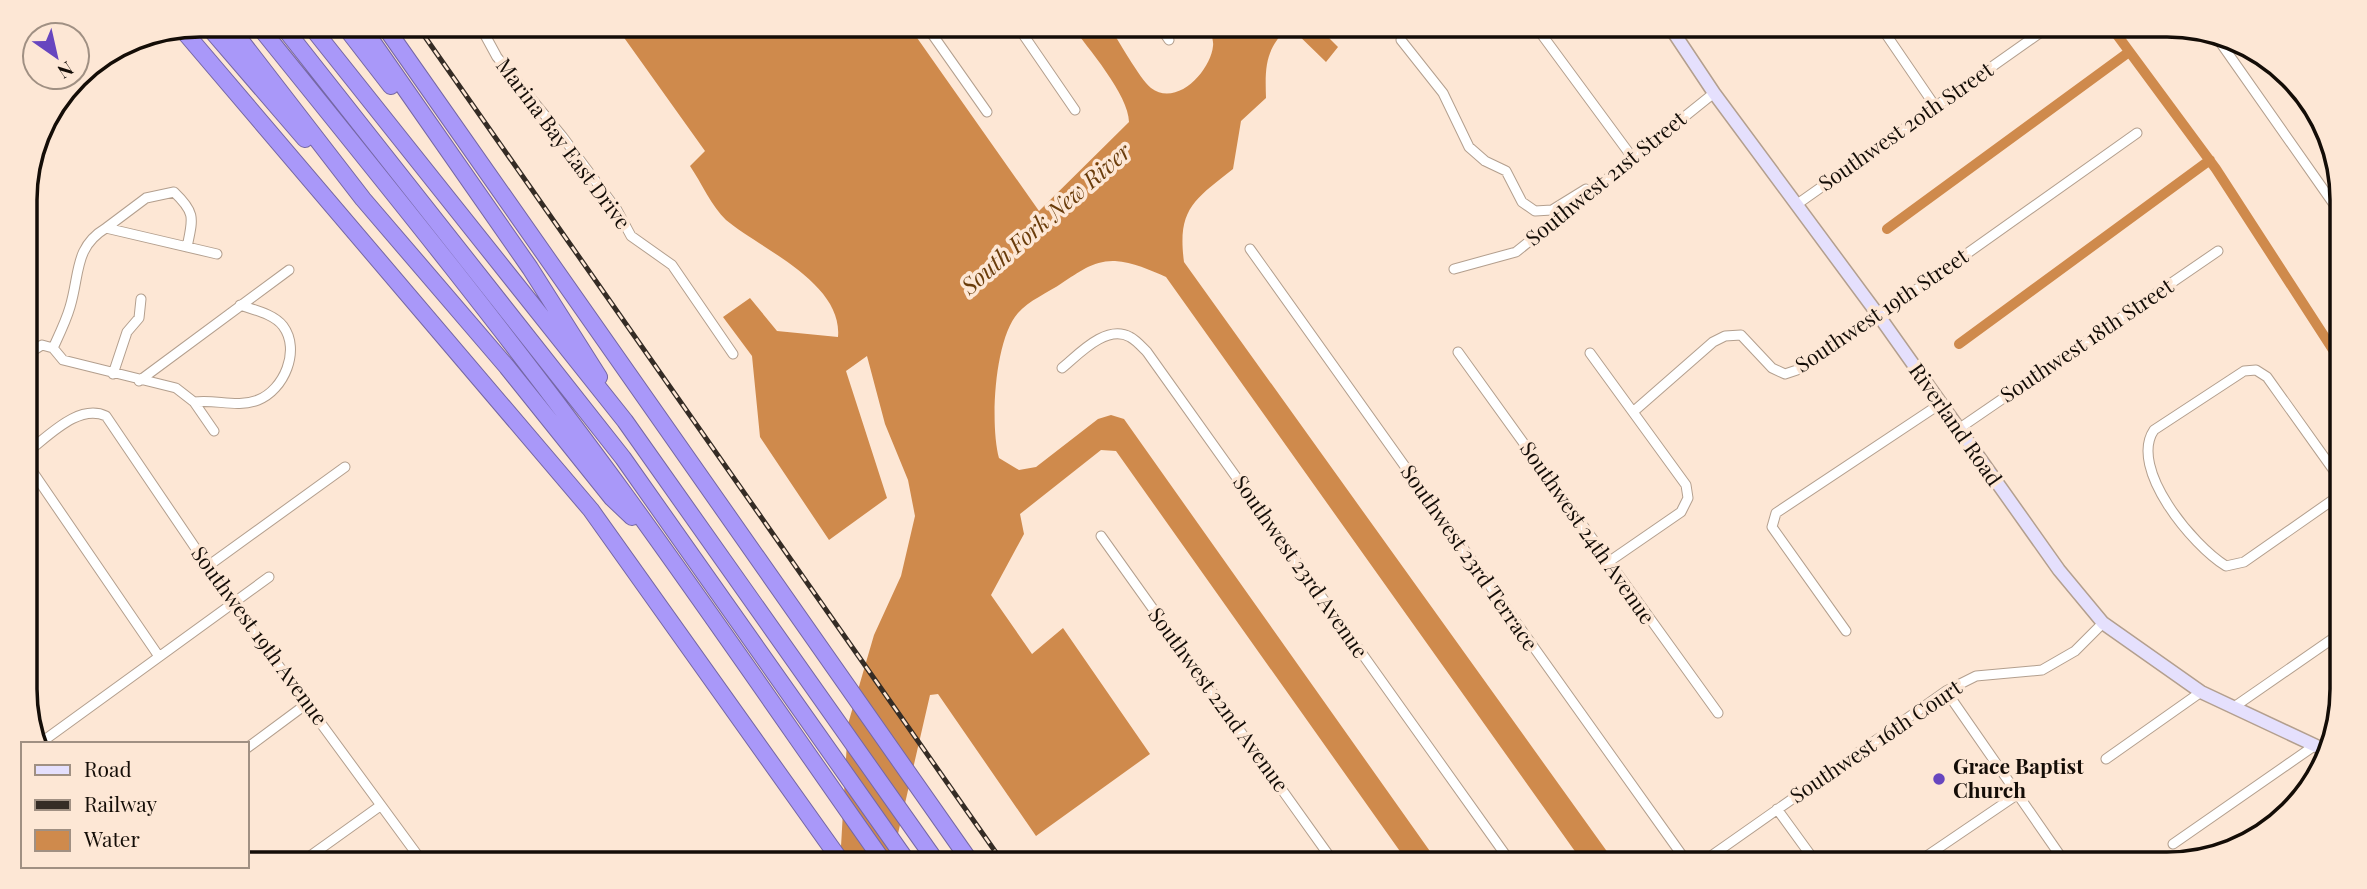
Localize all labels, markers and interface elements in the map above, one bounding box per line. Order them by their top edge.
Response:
north arrow [21,21,91,91]
street label: Marina Bay East Drive [491,52,638,234]
street label: Southwest 20th Street [1812,54,1998,196]
text: N [53,56,79,86]
street label: Southwest 21st Street [1519,104,1691,251]
water label: South Fork New River [953,135,1137,301]
street label: Southwest 19th Street [1789,241,1973,378]
street label: Southwest 18th Street [1994,271,2178,408]
street label: Riverland Road [1904,357,2009,491]
street label: Southwest 24th Avenue [1515,435,1662,629]
street label: Southwest 23rd Terrace [1396,458,1546,655]
street label: Southwest 23rd Avenue [1228,469,1375,663]
street label: Southwest 19th Avenue [186,540,335,730]
street label: Southwest 22nd Avenue [1143,601,1296,797]
street label: Southwest 16th Court [1784,672,1967,808]
legend [21,742,248,868]
place label: Grace Baptist Church [1953,751,2084,803]
text: Road [84,754,132,782]
marker: Grace Baptist Church [1931,771,1947,787]
text: Railway [84,789,158,817]
text: Water [83,824,140,852]

